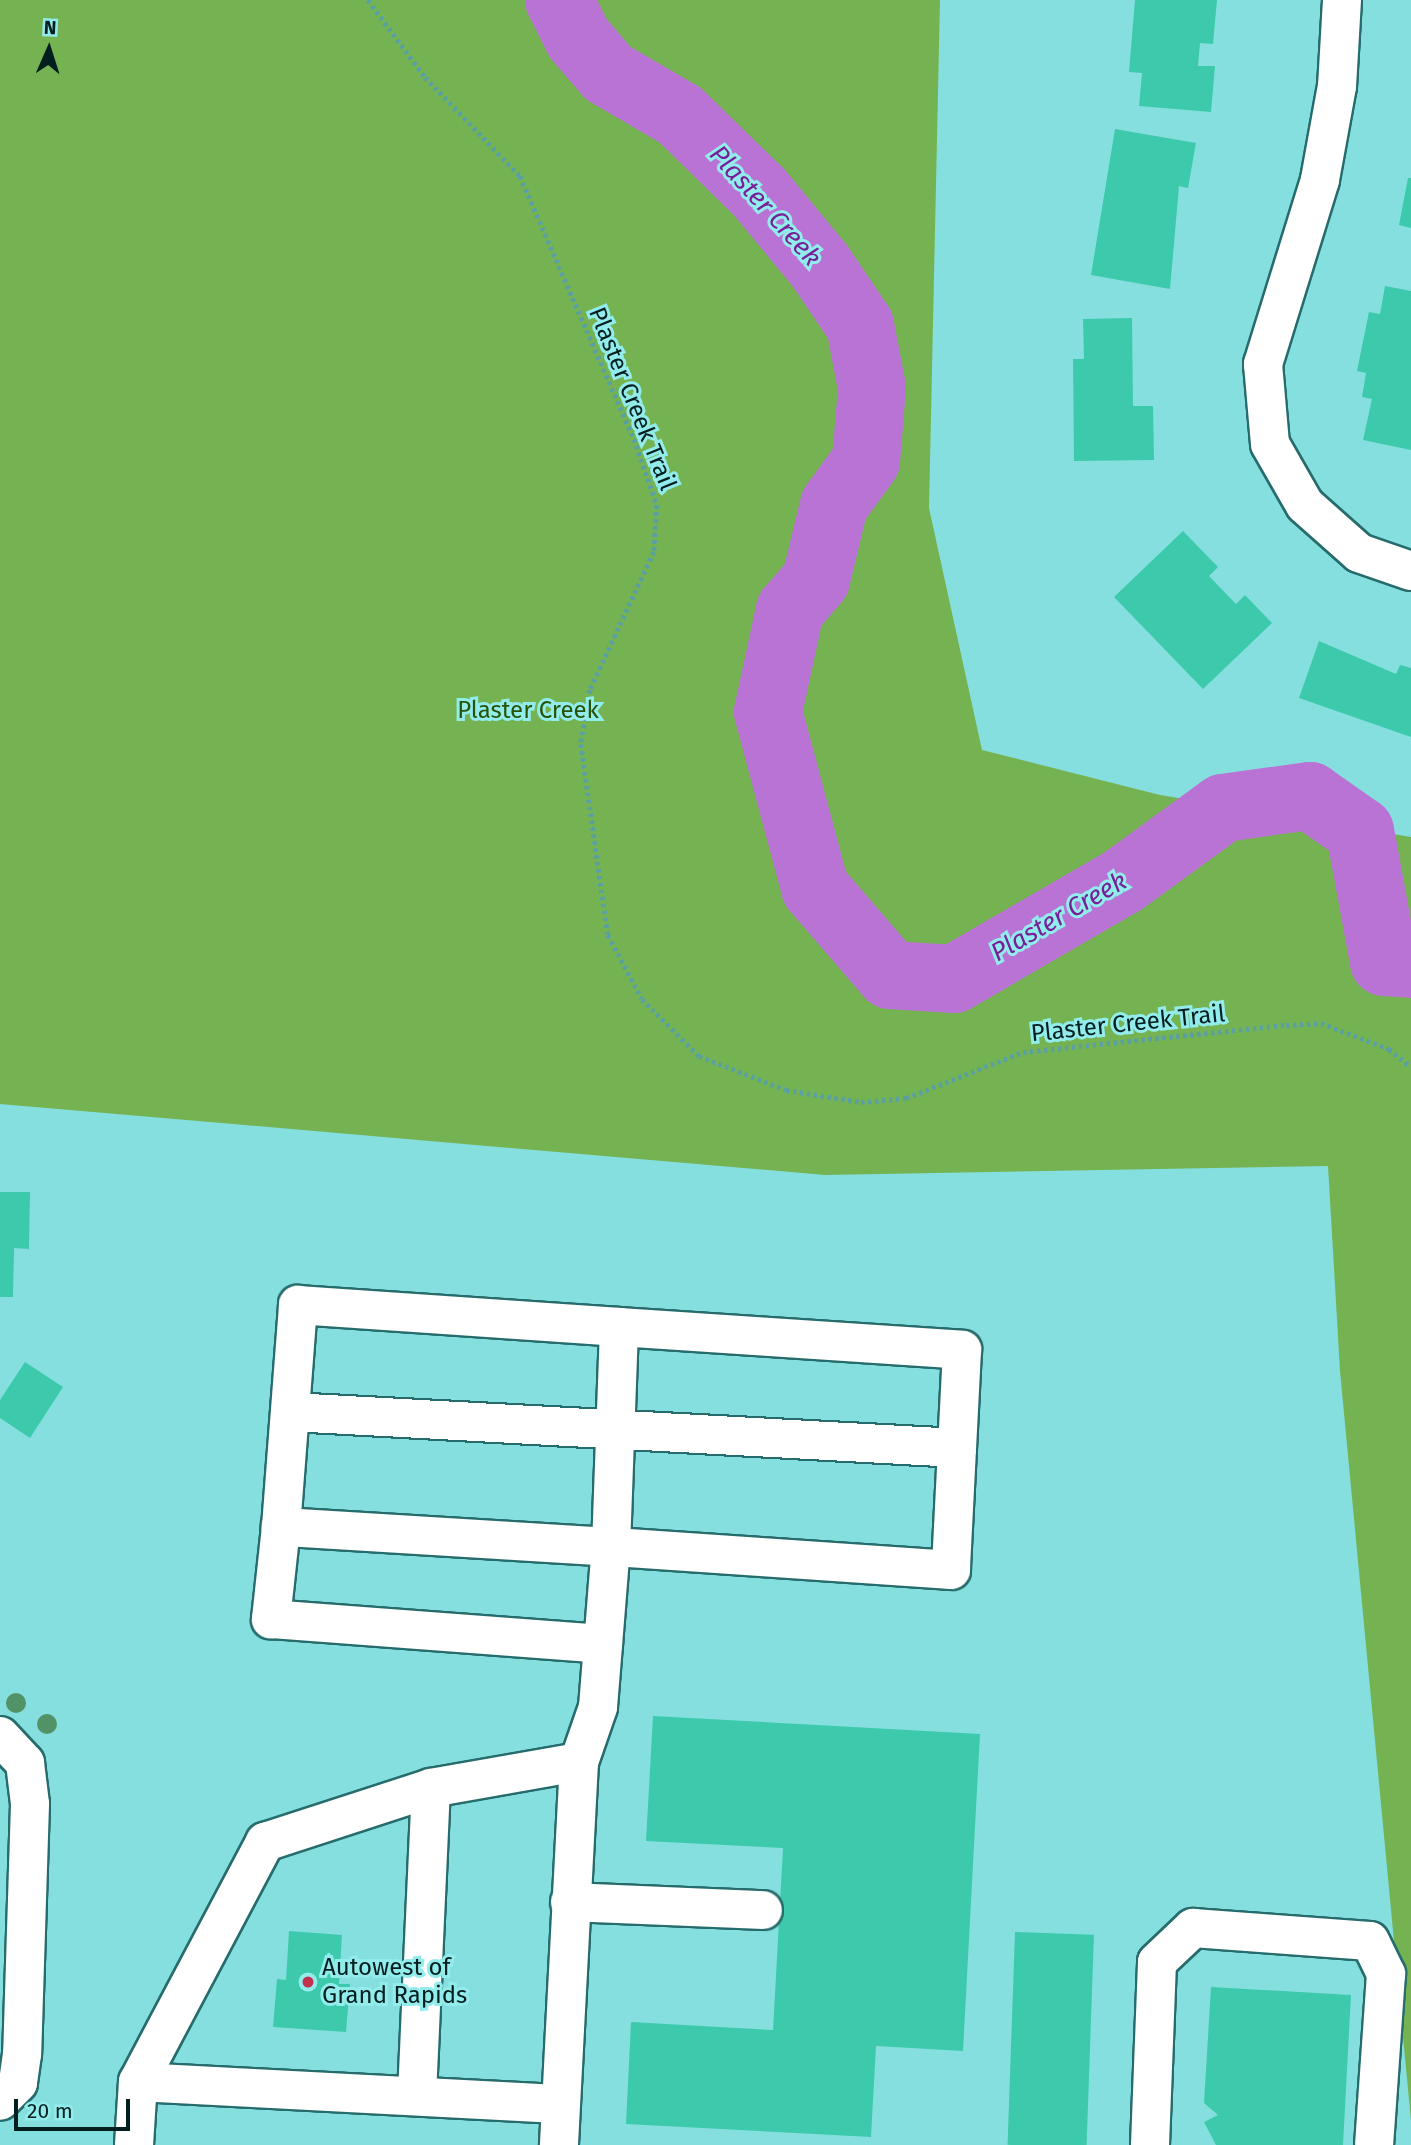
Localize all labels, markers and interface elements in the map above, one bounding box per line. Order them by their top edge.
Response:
north arrow [14,14,84,84]
text: N [43,16,57,39]
water label: Plaster Creek [703,139,827,273]
street label: Plaster Creek Trail [582,303,682,495]
park label: Plaster Creek [457,697,599,725]
water label: Plaster Creek [986,866,1132,968]
street label: Plaster Creek Trail [1030,999,1226,1049]
place label: Autowest of Grand Rapids [322,1954,467,2010]
marker: Autowest of Grand Rapids [300,1974,316,1990]
scale bar [18,2086,133,2130]
text: 20 m [27,2098,73,2124]

